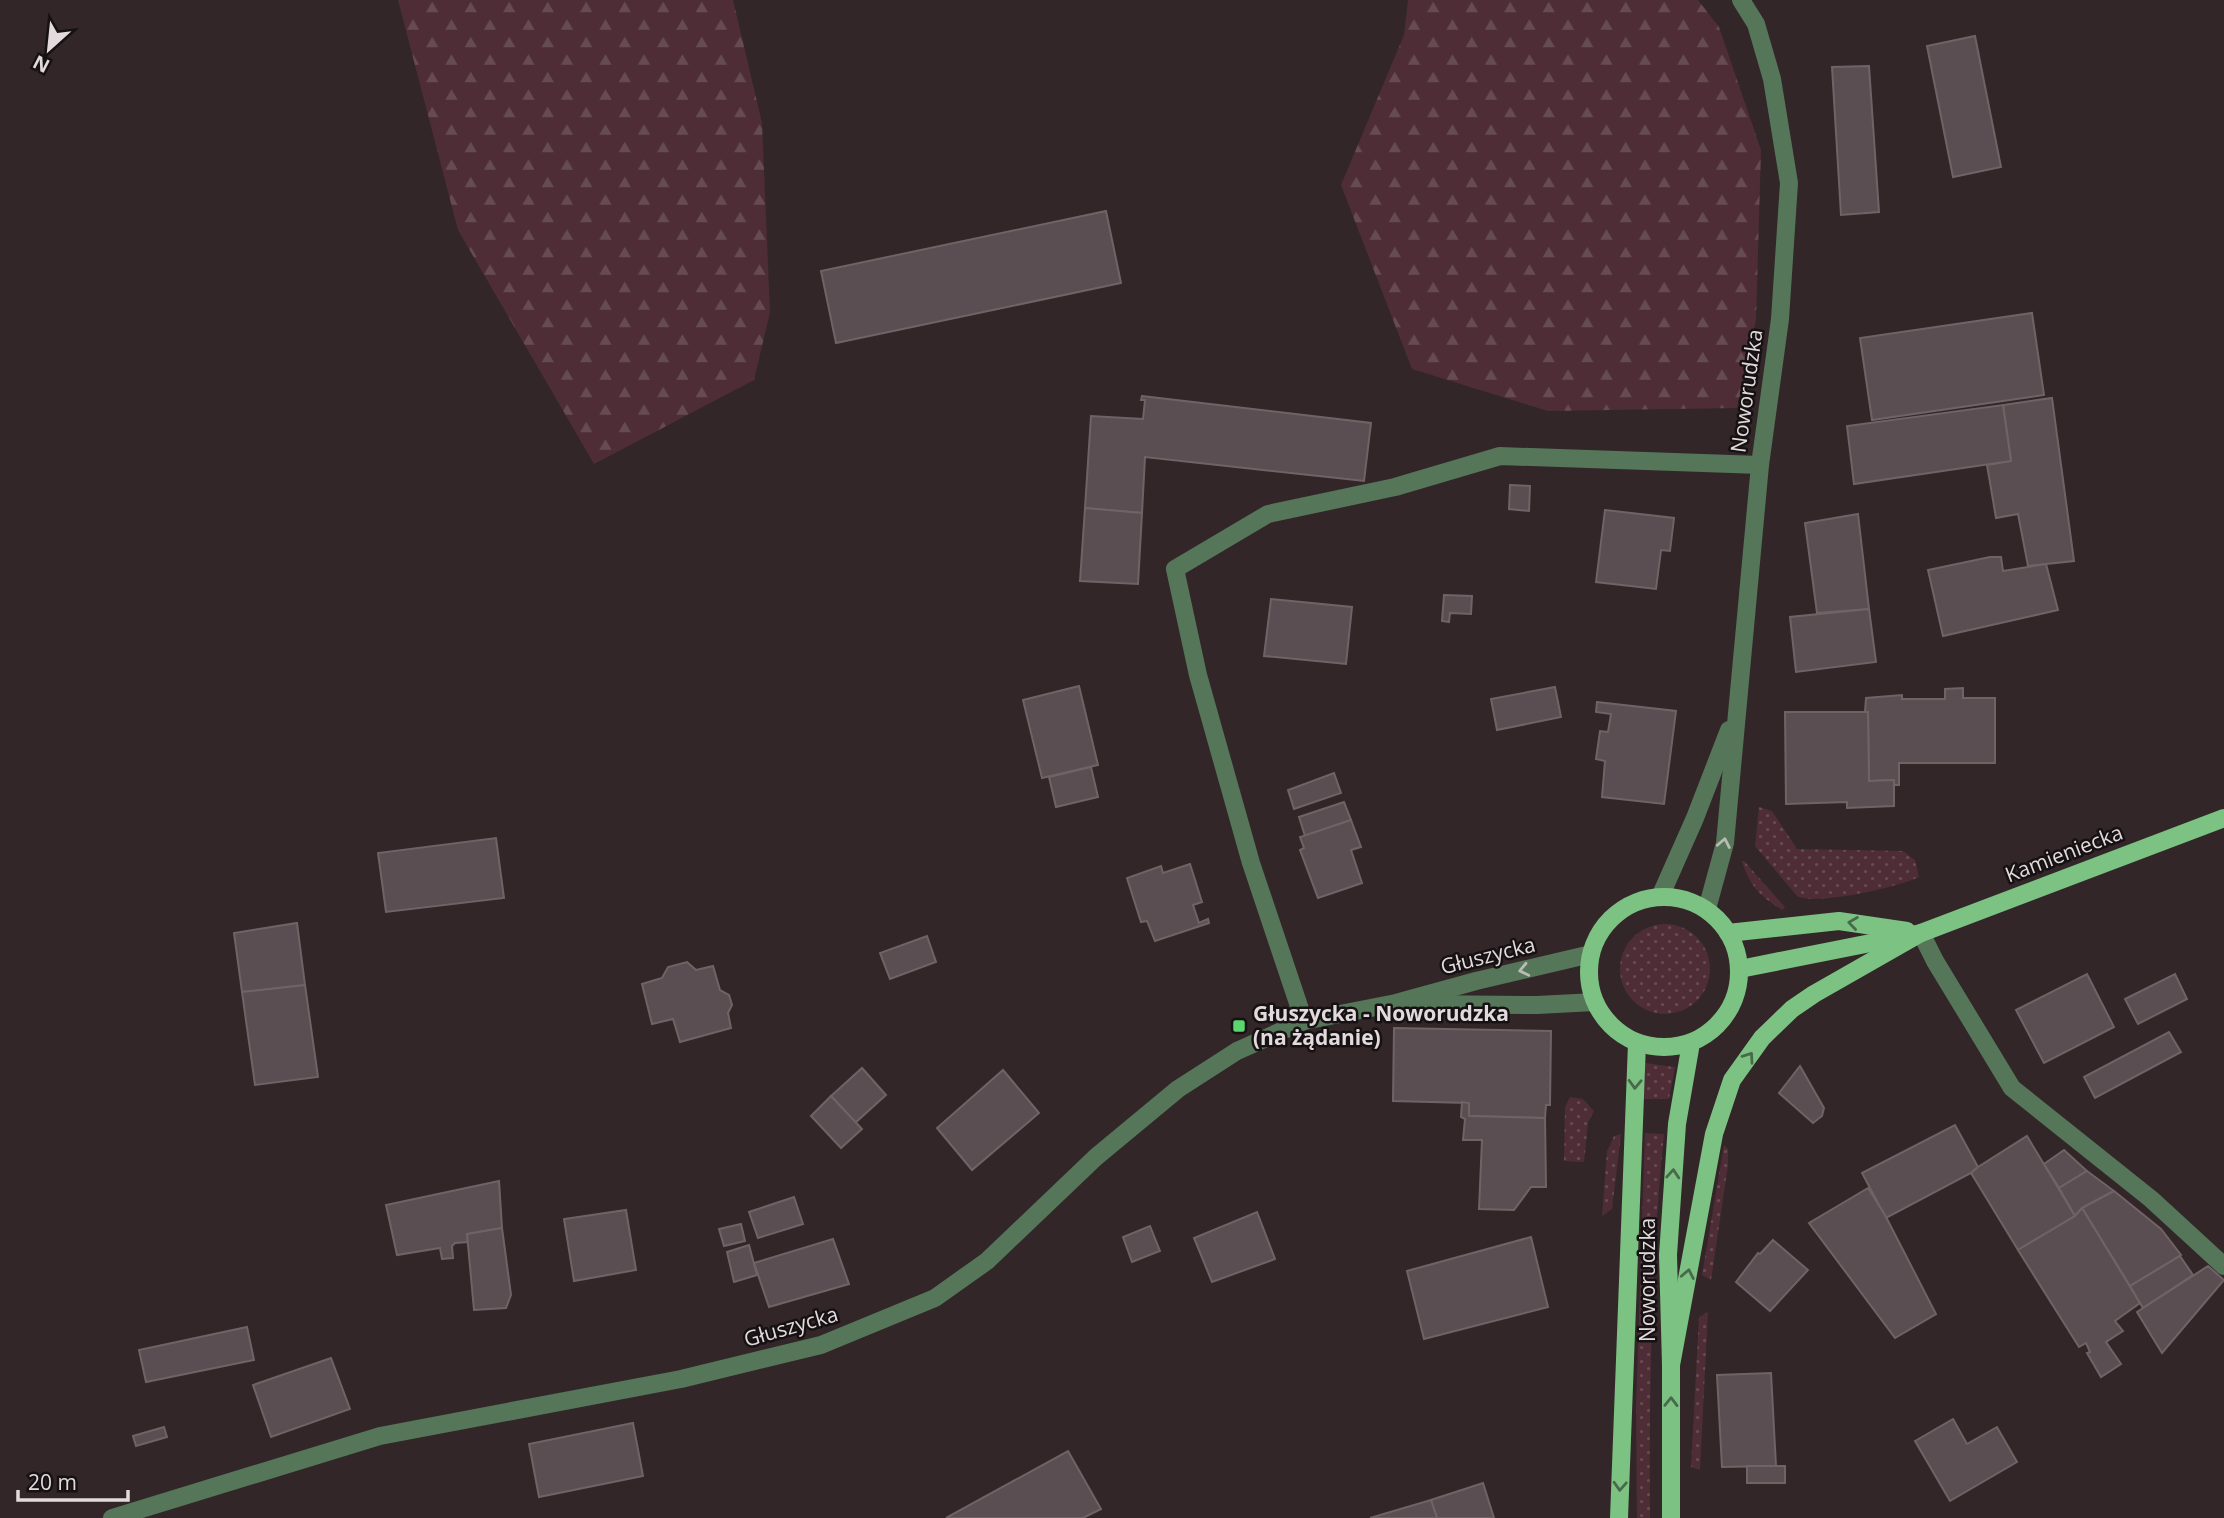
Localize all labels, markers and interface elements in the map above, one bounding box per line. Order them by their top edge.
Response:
north arrow [14,14,84,84]
text: N [28,49,54,79]
street label: Noworudzka [1724,327,1769,454]
street label: Kamieniecka [2001,818,2126,888]
one-way arrow [1715,837,1730,849]
one-way arrow [1847,916,1859,931]
street label: Głuszycka [1438,930,1538,980]
one-way arrow [1518,961,1530,976]
place label: Głuszycka - Noworudzka (na żądanie) [1253,999,1509,1051]
marker: Głuszycka - Noworudzka (na żądanie) [1231,1018,1247,1034]
one-way arrow [1741,1052,1753,1065]
one-way arrow [1628,1078,1643,1089]
one-way arrow [1666,1169,1681,1180]
street label: Noworudzka [1633,1218,1661,1342]
one-way arrow [1680,1268,1695,1280]
street label: Głuszycka [740,1299,841,1353]
one-way arrow [1663,1396,1679,1406]
scale bar [18,1458,128,1502]
text: 20 m [28,1468,77,1496]
one-way arrow [1613,1481,1628,1492]

